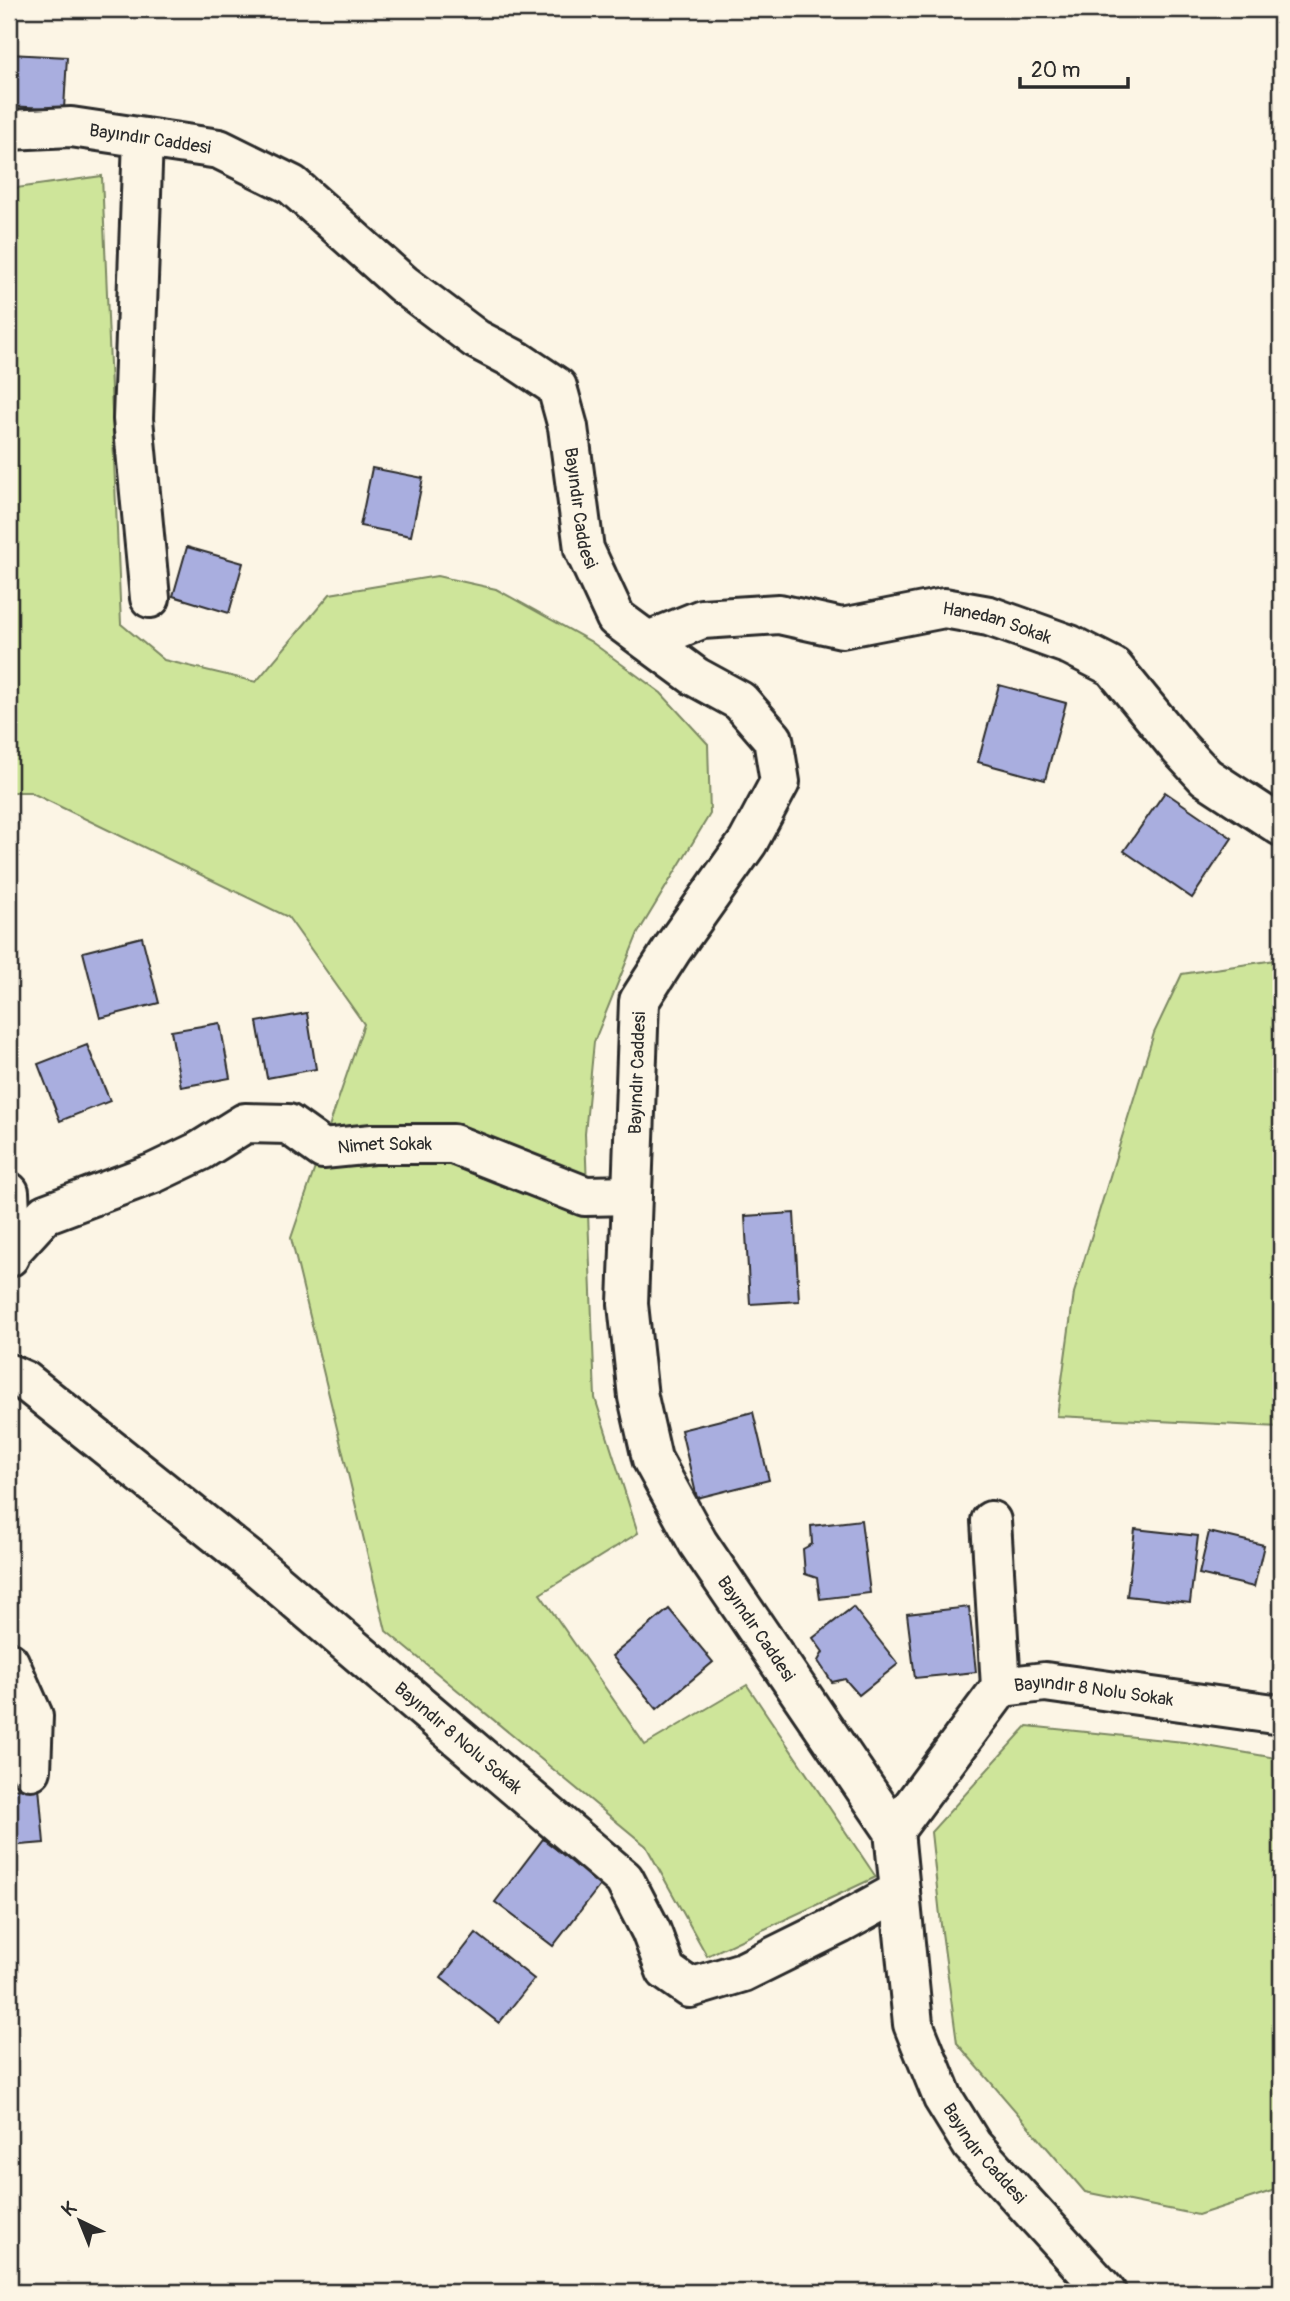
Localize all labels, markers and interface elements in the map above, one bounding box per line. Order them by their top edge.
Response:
scale bar [1020,46,1129,90]
text: 20 m [1031,57,1080,84]
street label: Bayındır Caddesi [88,119,212,160]
street label: Bayındır Caddesi [559,446,603,573]
street label: Hanedan Sokak [941,597,1055,650]
street label: Bayındır Caddesi [624,1011,651,1135]
street label: Nimet Sokak [337,1133,433,1159]
street label: Bayındır Caddesi [712,1572,800,1686]
street label: Bayındır 8 Nolu Sokak [1013,1671,1176,1712]
street label: Bayındır 8 Nolu Sokak [389,1677,527,1800]
street label: Bayındır Caddesi [937,2099,1031,2209]
north arrow [46,2186,116,2256]
text: K [57,2196,82,2222]

